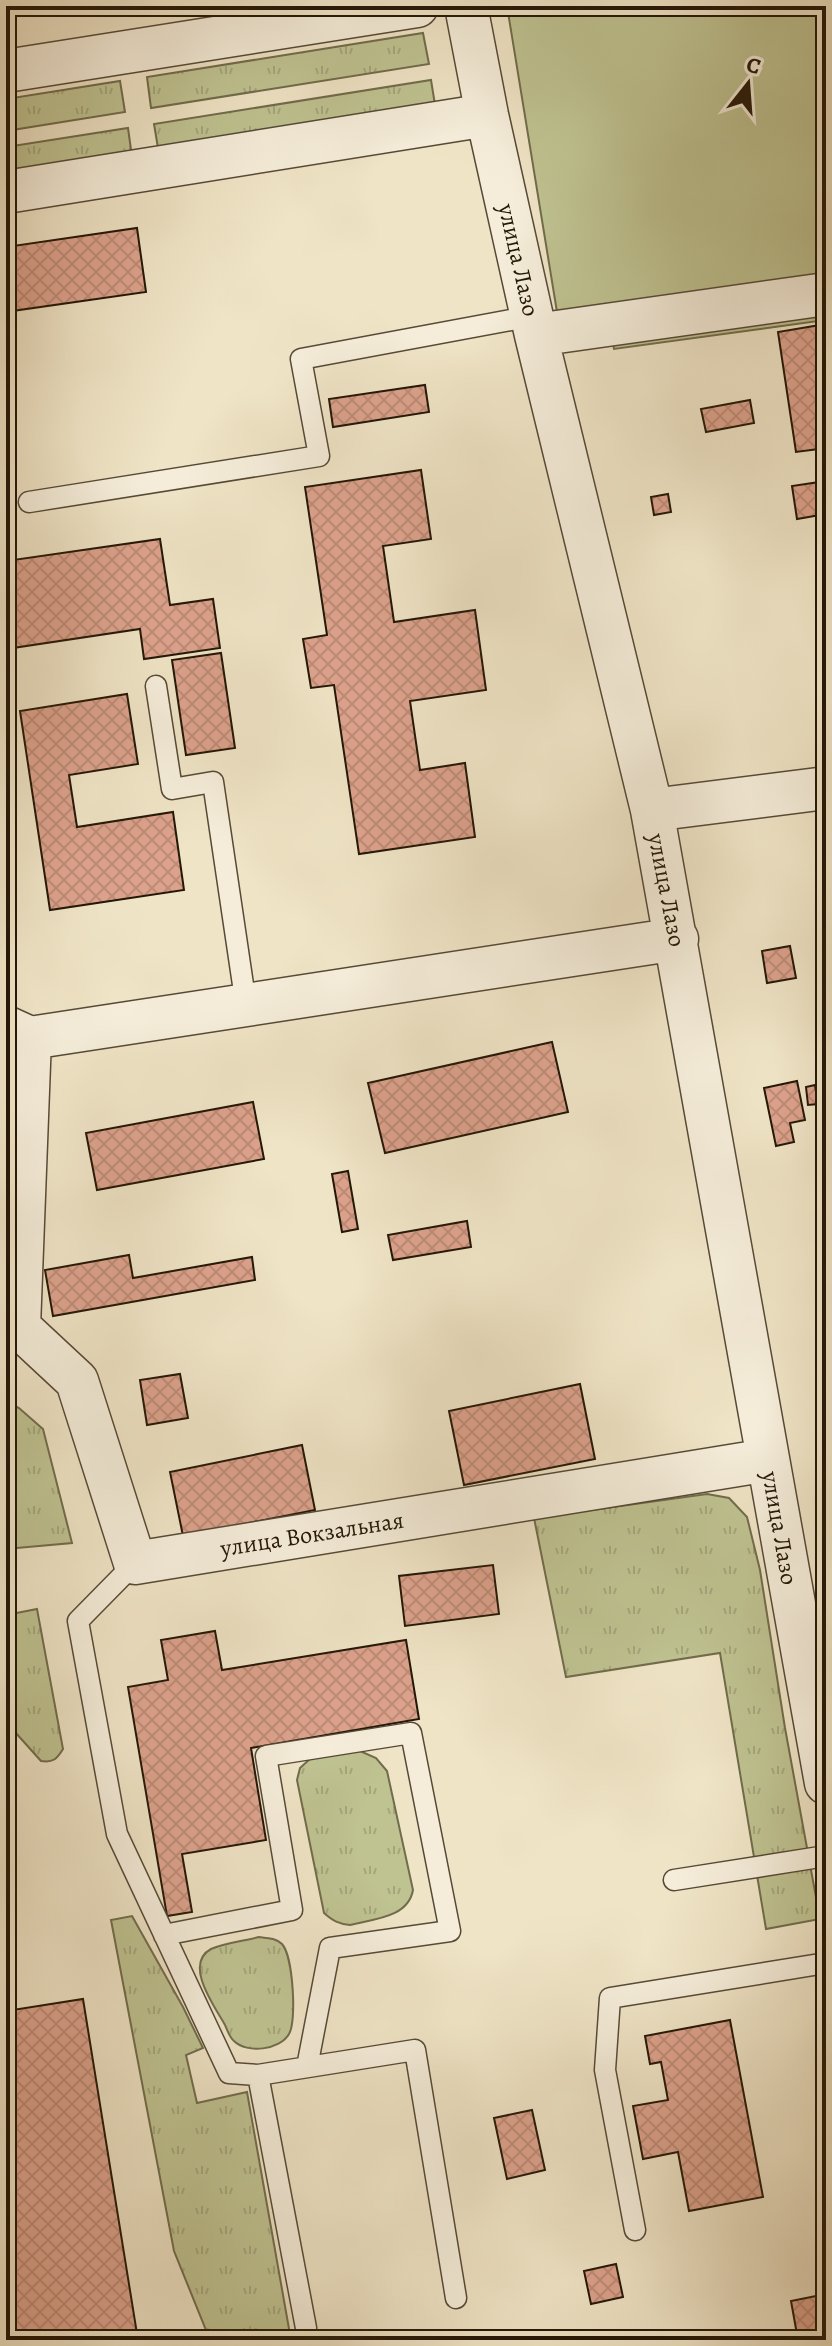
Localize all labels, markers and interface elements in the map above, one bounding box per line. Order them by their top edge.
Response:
north arrow [708,44,788,124]
text: С [743,50,764,82]
street label: улица Лазо [490,200,547,319]
street label: улица Лазо [640,830,694,949]
street label: улица Лазо [754,1468,806,1587]
street label: улица Вокзальная [217,1504,406,1564]

